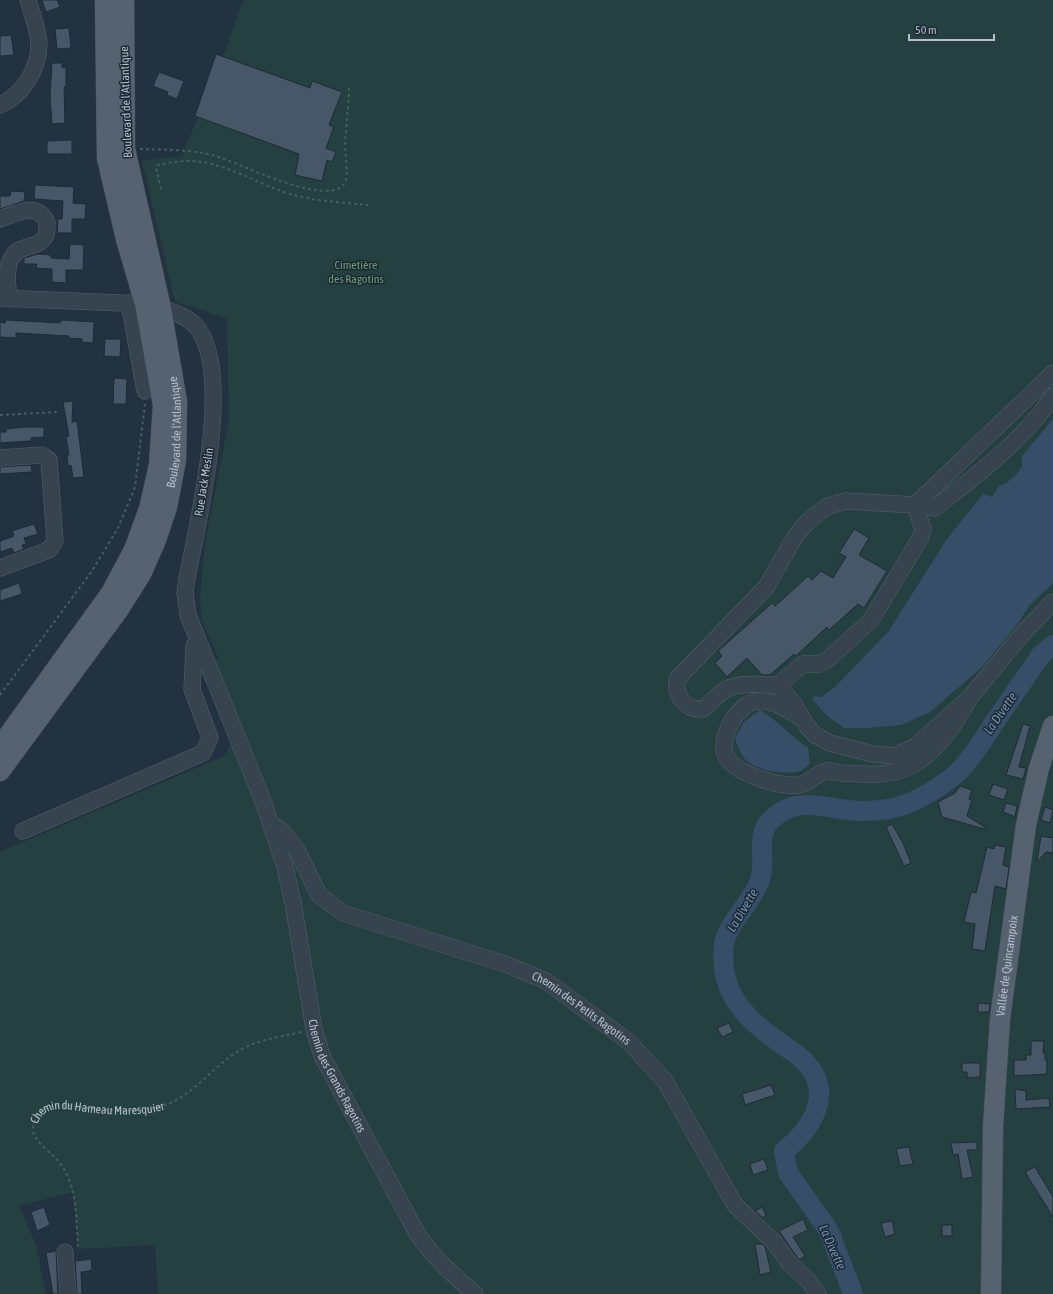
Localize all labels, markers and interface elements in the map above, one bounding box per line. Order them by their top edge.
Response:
scale bar [909,16,994,42]
text: 50 m [915,23,937,37]
street label: Boulevard de l'Atlantique [117,46,135,158]
park label: Cimetière des Ragotins [328,258,384,286]
street label: Boulevard de l'Atlantique [164,375,184,489]
street label: Rue Jack Meslin [192,447,216,517]
water label: La Divette [981,689,1020,737]
water label: La Divette [724,886,761,934]
street label: Vallée de Quincampoix [993,914,1021,1017]
street label: Chemin des Petits Ragotins [530,969,633,1048]
street label: Chemin des Grands Ragotins [305,1018,369,1135]
street label: Chemin du Hameau Maresquier [27,1098,167,1126]
water label: La Divette [816,1222,849,1272]

